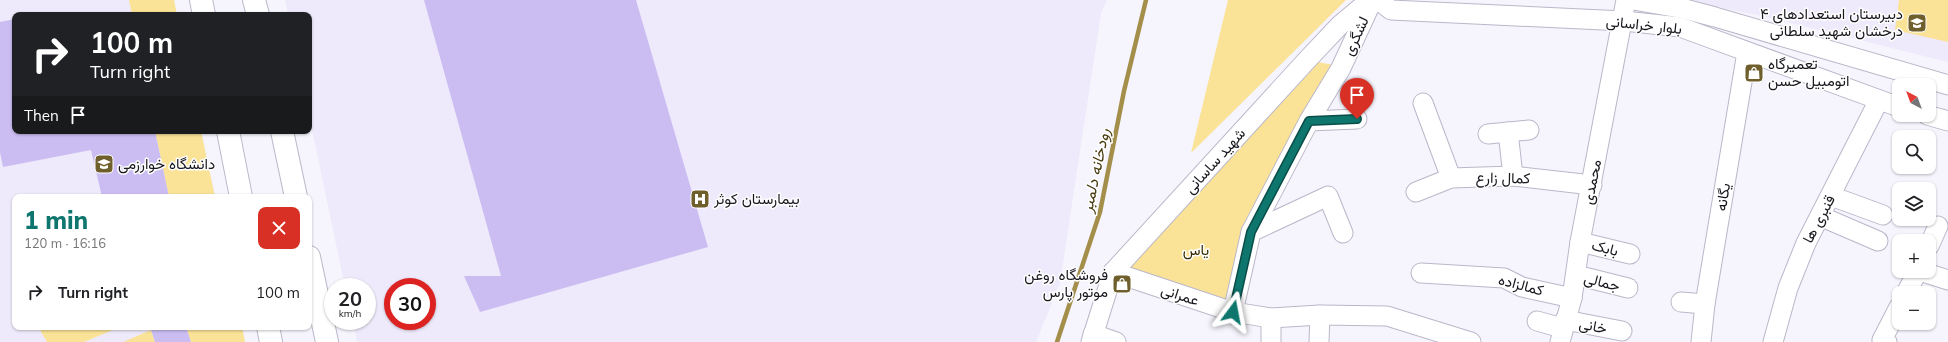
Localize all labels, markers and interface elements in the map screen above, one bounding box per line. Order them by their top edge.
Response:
place label: ۴ دبیرستان استعدادهای درخشان شهید سلطانی [1760,4,1903,41]
street label: بلوار خراسانی [1605,11,1683,39]
school or university icon: ۴ دبیرستان استعدادهای درخشان شهید سلطانی [1906,12,1928,34]
street label: لشگری [1338,13,1374,59]
text: 100 m [90,25,173,60]
icon: right [24,28,76,80]
place label: تعمیرگاه اتومبیل حسن [1768,54,1849,91]
text: Turn right [90,60,170,83]
shop icon: تعمیرگاه اتومبیل حسن [1743,62,1765,84]
pin [1340,78,1374,119]
north arrow [1892,78,1936,122]
map controls [1892,78,1936,330]
icon: arrive [1346,84,1368,106]
icon: arrive [67,104,89,126]
text: Then [24,106,59,125]
street label: شهید ساسانی [1180,124,1250,198]
water label: رودخانه دلمبر [1076,126,1115,215]
button: search [1892,130,1936,174]
school or university icon: دانشگاه خوارزمی [93,153,115,175]
place label: دانشگاه خوارزمی [118,154,215,174]
street label: محمدی [1578,158,1606,206]
street label: کمال زارع [1475,168,1531,189]
street label: یگانه [1711,181,1734,212]
button: layers [1892,182,1936,226]
hospital icon: بیمارستان کوثر [689,188,711,210]
place label: بیمارستان کوثر [713,189,800,208]
street label: قنبری ها [1798,191,1840,247]
text: 1 min [24,205,88,235]
button: close [258,207,300,249]
button: + [1892,234,1936,278]
text: 120 m · 16:16 [24,235,106,251]
street label: بابک [1590,235,1620,260]
park label: یاس [1183,240,1209,260]
place label: فروشگاه روغن موتور پارس [1024,265,1108,302]
street label: جمالی [1582,268,1622,296]
street label: کمالزاده [1496,269,1546,300]
shop icon: فروشگاه روغن موتور پارس [1111,273,1133,295]
speed limit sign: 30 [384,278,436,330]
street label: عمرانی [1159,280,1202,311]
icon: right [24,281,46,303]
text: Turn right [58,283,128,302]
text: 100 m [256,283,300,302]
text: 20 [338,286,362,311]
button: − [1892,286,1936,330]
position arrow [1212,291,1254,333]
text: km/h [339,307,361,320]
street label: خانی [1577,314,1609,338]

